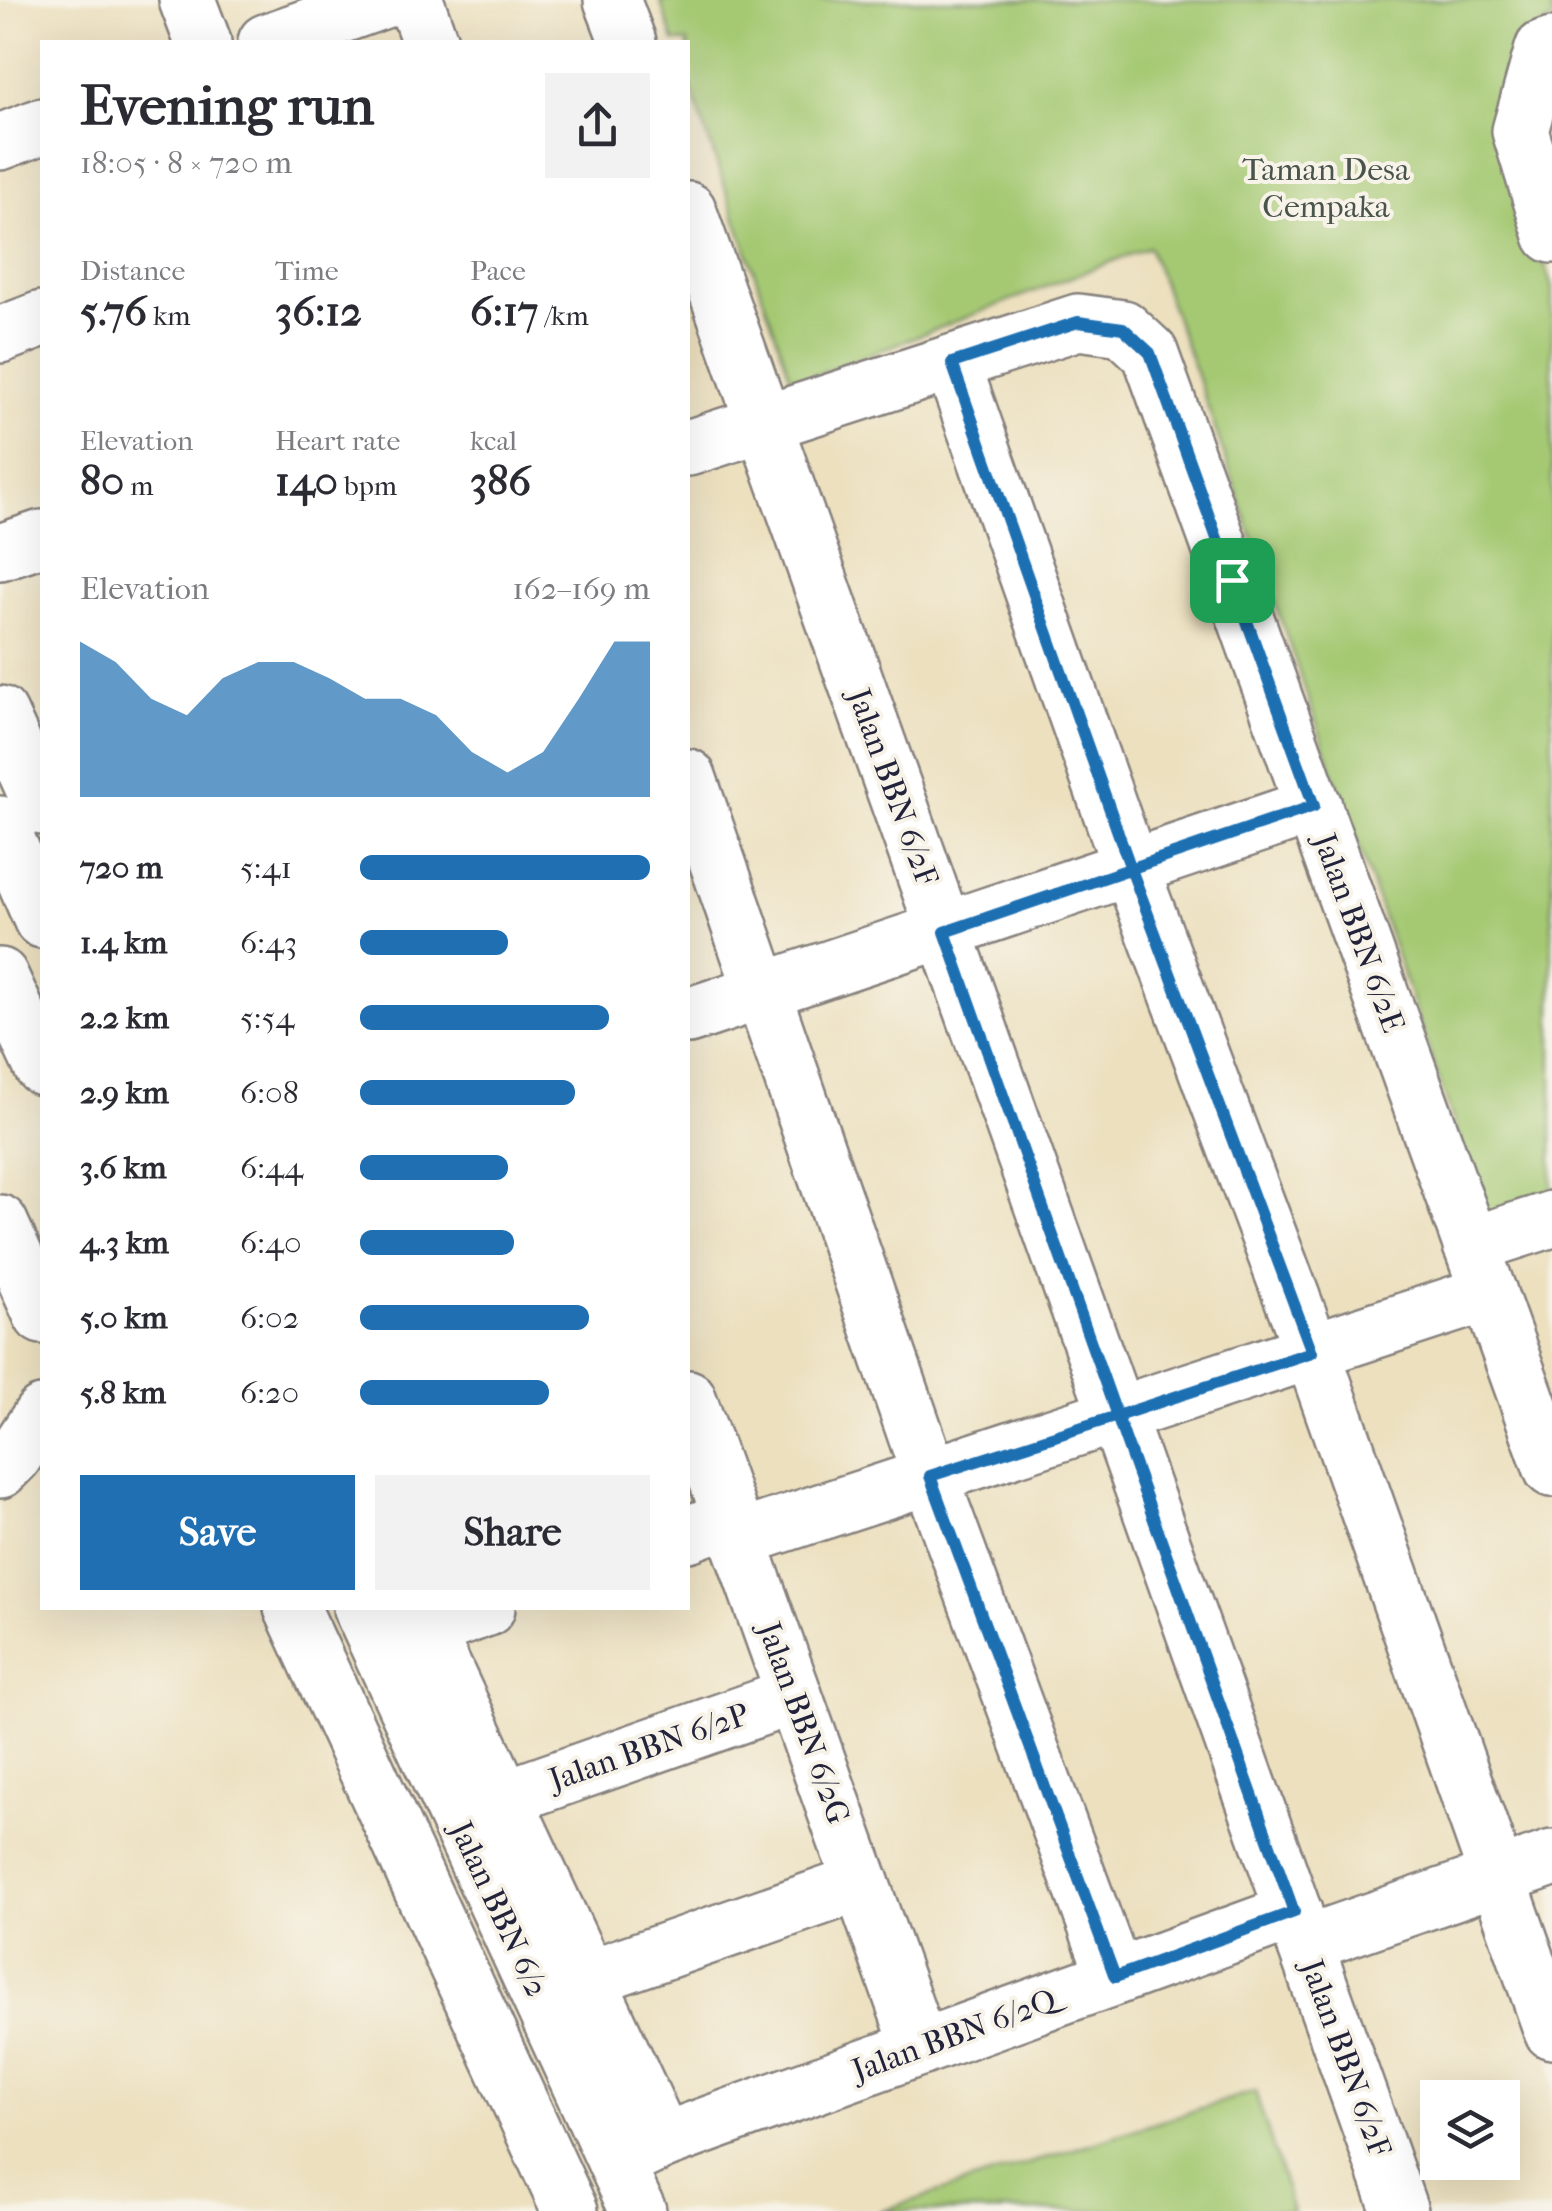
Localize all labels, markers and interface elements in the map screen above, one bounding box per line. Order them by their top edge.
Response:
button: share [545,73,650,178]
text: Evening run [80,74,374,138]
text: 18:05 · 8 × 720 m [80,144,292,181]
park label: Taman Desa Cempaka [1242,151,1411,225]
text: Distance [80,254,185,287]
text: Time [275,254,339,287]
text: Pace [470,254,526,287]
text: 5.76 [80,287,147,336]
text: 36:12 [275,287,362,336]
text: 6:17 [470,287,538,336]
text: km [147,299,191,332]
text: /km [538,299,589,332]
text: Elevation [80,424,193,457]
text: Heart rate [275,424,400,457]
text: kcal [470,424,517,457]
text: 80 [80,457,124,506]
text: 140 [275,457,338,506]
text: 386 [470,457,531,506]
text: m [124,469,154,502]
text: bpm [338,469,397,502]
pin [1190,538,1275,623]
icon: arrive [1205,553,1260,608]
text: Elevation [80,570,209,607]
text: 162–169 m [512,570,650,607]
street label: Jalan BBN 6/2F [839,681,946,890]
street label: Jalan BBN 6/2E [1305,826,1412,1037]
text: 720 m [80,849,163,886]
text: 5:41 [240,849,292,886]
text: 1.4 km [80,924,167,961]
text: 6:43 [240,924,297,961]
text: 2.2 km [80,999,169,1036]
text: 5:54 [240,999,294,1036]
text: 2.9 km [80,1074,169,1111]
text: 6:08 [240,1074,299,1111]
text: 3.6 km [80,1149,167,1186]
text: 6:44 [240,1149,303,1186]
text: 4.3 km [80,1224,169,1261]
text: 6:40 [240,1224,302,1261]
text: 5.0 km [80,1299,168,1336]
text: 6:02 [240,1299,299,1336]
text: 5.8 km [80,1374,166,1411]
text: 6:20 [240,1374,299,1411]
button: Save [80,1475,355,1590]
button: Share [375,1475,650,1590]
street label: Jalan BBN 6/2G [749,1614,858,1829]
street label: Jalan BBN 6/2P [542,1696,754,1799]
street label: Jalan BBN 6/2 [441,1813,556,2003]
street label: Jalan BBN 6/2F [1292,1952,1399,2161]
street label: Jalan BBN 6/2Q [844,1978,1071,2090]
map controls [1420,2080,1520,2180]
button: layers [1420,2080,1520,2180]

